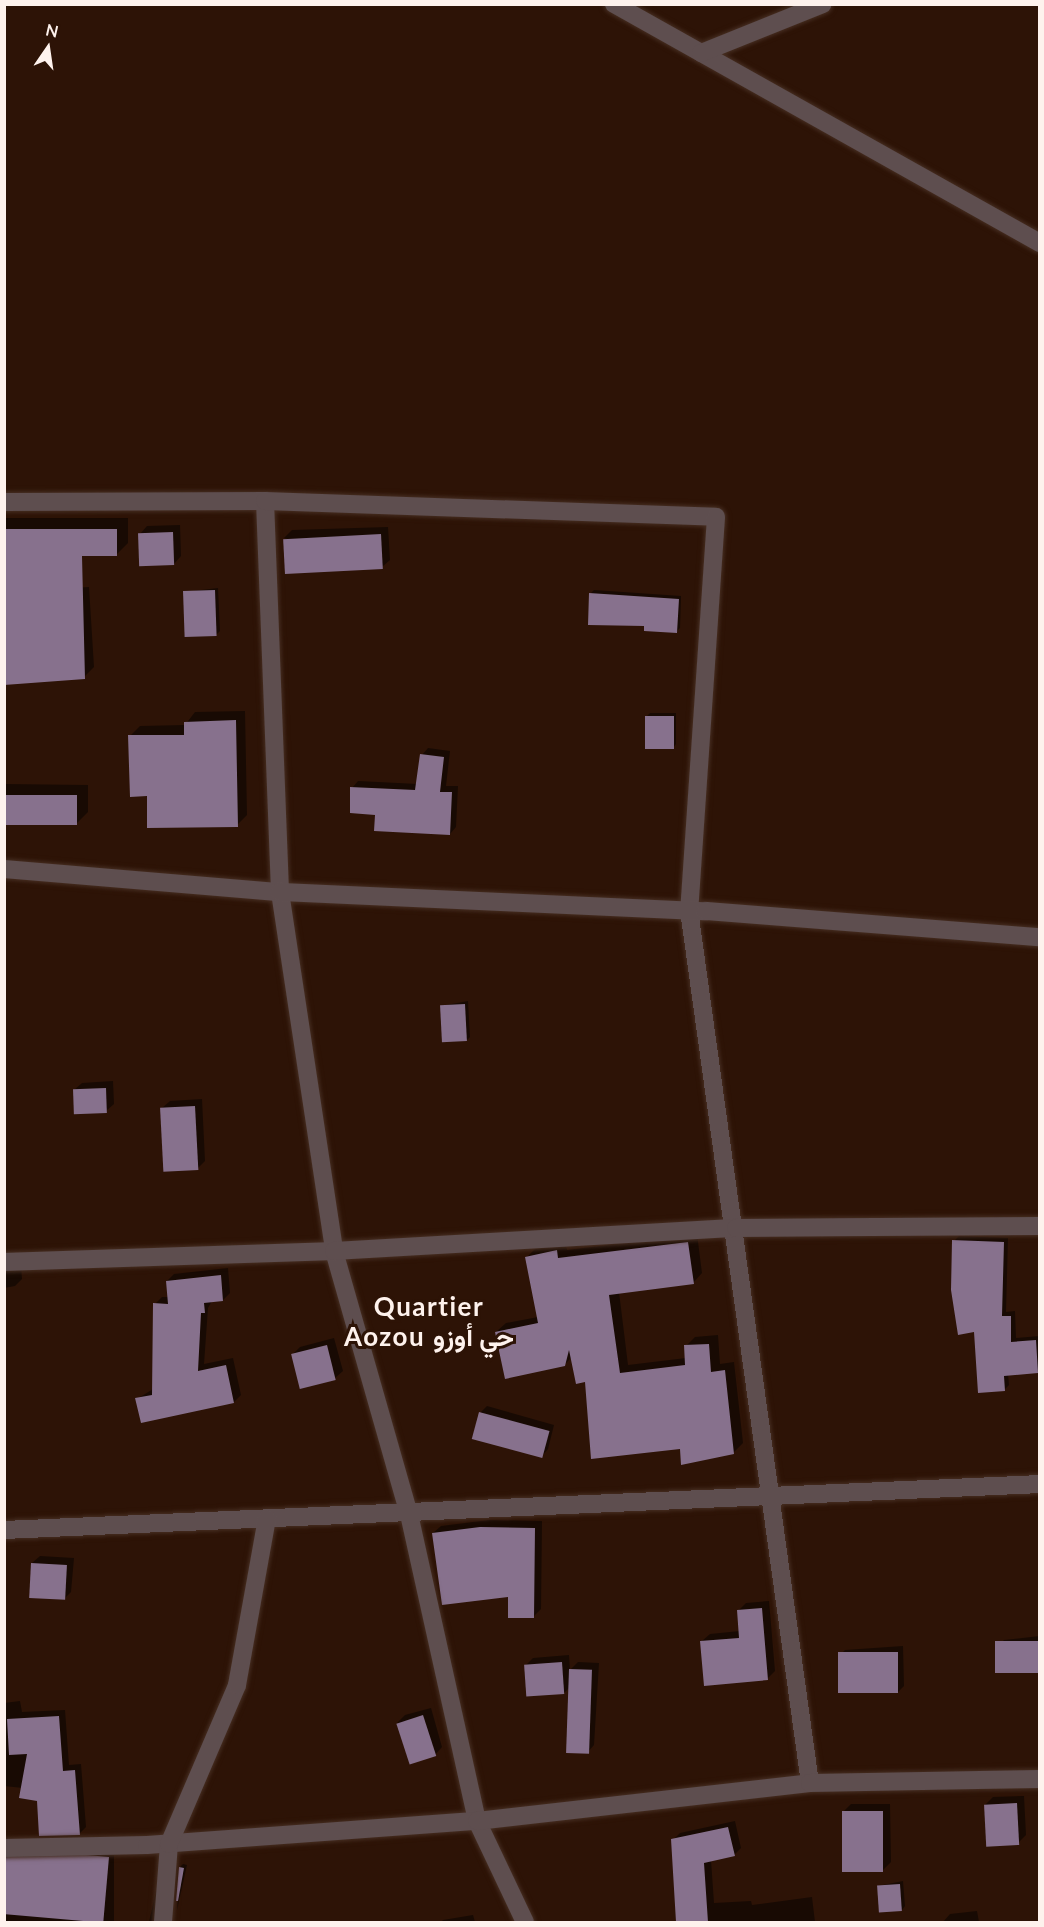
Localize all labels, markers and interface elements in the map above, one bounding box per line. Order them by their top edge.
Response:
north arrow [18,18,78,78]
text: N [44,19,60,41]
district label: Quartier Aozou حي أوزو [348,1291,510,1352]

